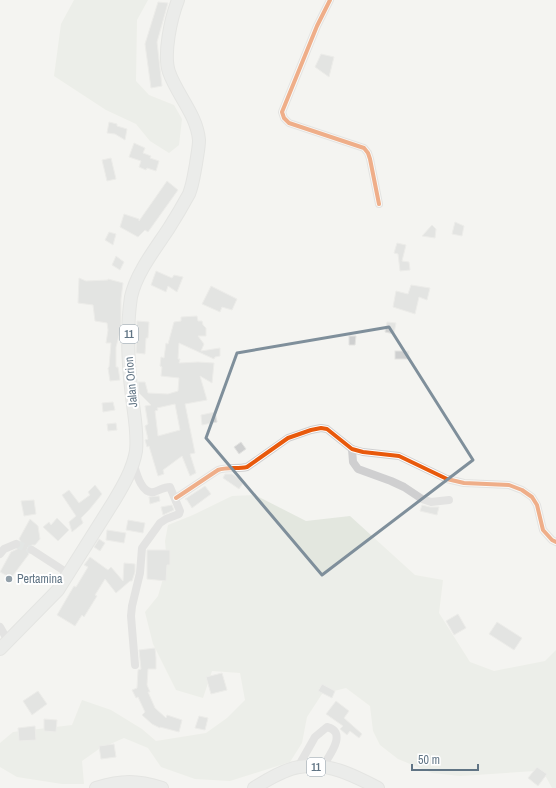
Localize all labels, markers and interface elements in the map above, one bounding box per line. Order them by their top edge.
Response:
road number: 11 [120,325,138,343]
street label: Jalan Orion [121,356,141,408]
place label: Pertamina [17,571,63,587]
marker: Pertamina [4,574,14,584]
scale bar [412,746,478,772]
text: 50 m [418,752,440,768]
road number: 11 [307,758,325,776]

